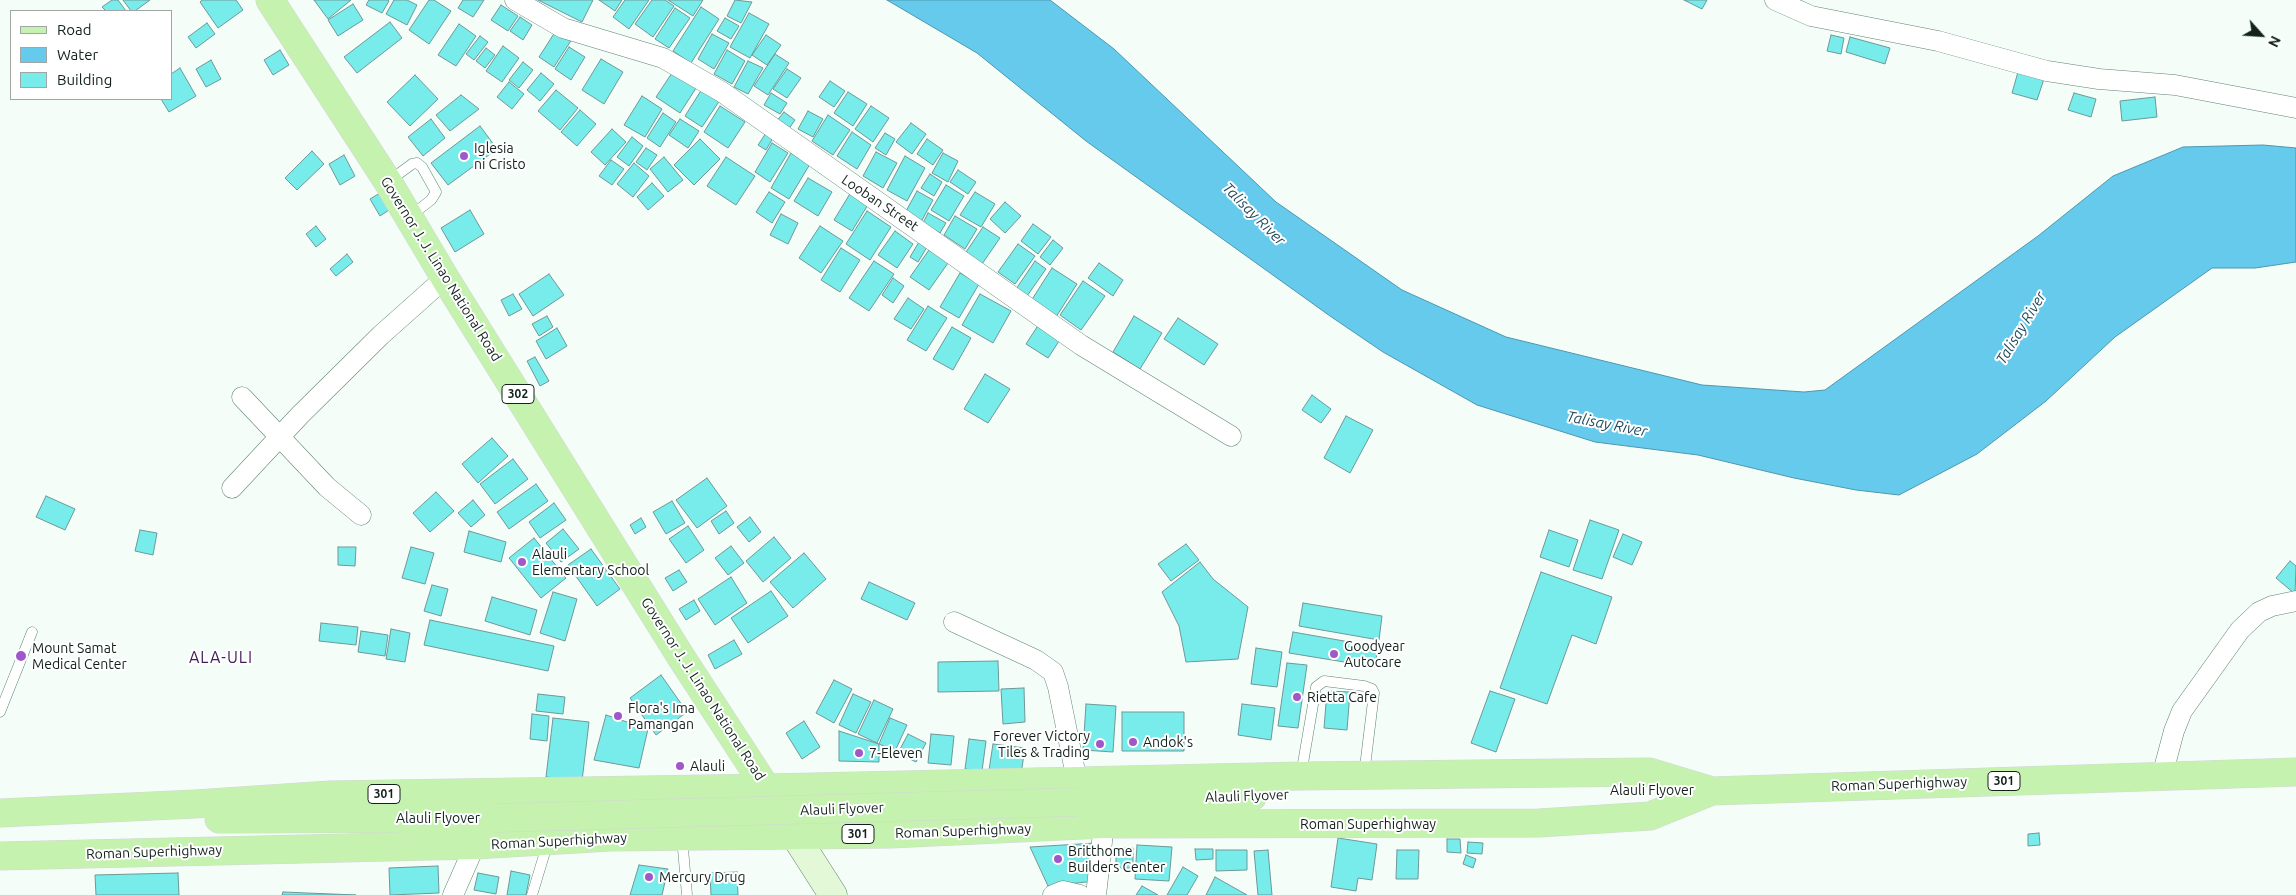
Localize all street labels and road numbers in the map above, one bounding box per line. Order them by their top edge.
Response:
street label: Looban Street [838,171,922,235]
street label: Governor J. J. Linao National Road [377,173,505,365]
road number: 302 [502,384,534,404]
street label: Governor J. J. Linao National Road [637,594,769,784]
road number: 301 [1988,771,2020,790]
street label: Roman Superhighway [1831,773,1967,795]
street label: Alauli Flyover [1610,782,1694,798]
road number: 301 [368,784,400,804]
street label: Alauli Flyover [1205,786,1289,806]
street label: Alauli Flyover [800,799,884,819]
street label: Alauli Flyover [396,810,480,826]
street label: Roman Superhighway [1300,816,1436,832]
street label: Roman Superhighway [895,820,1031,842]
road number: 301 [842,824,874,844]
street label: Roman Superhighway [491,829,627,853]
street label: Roman Superhighway [86,841,222,863]

